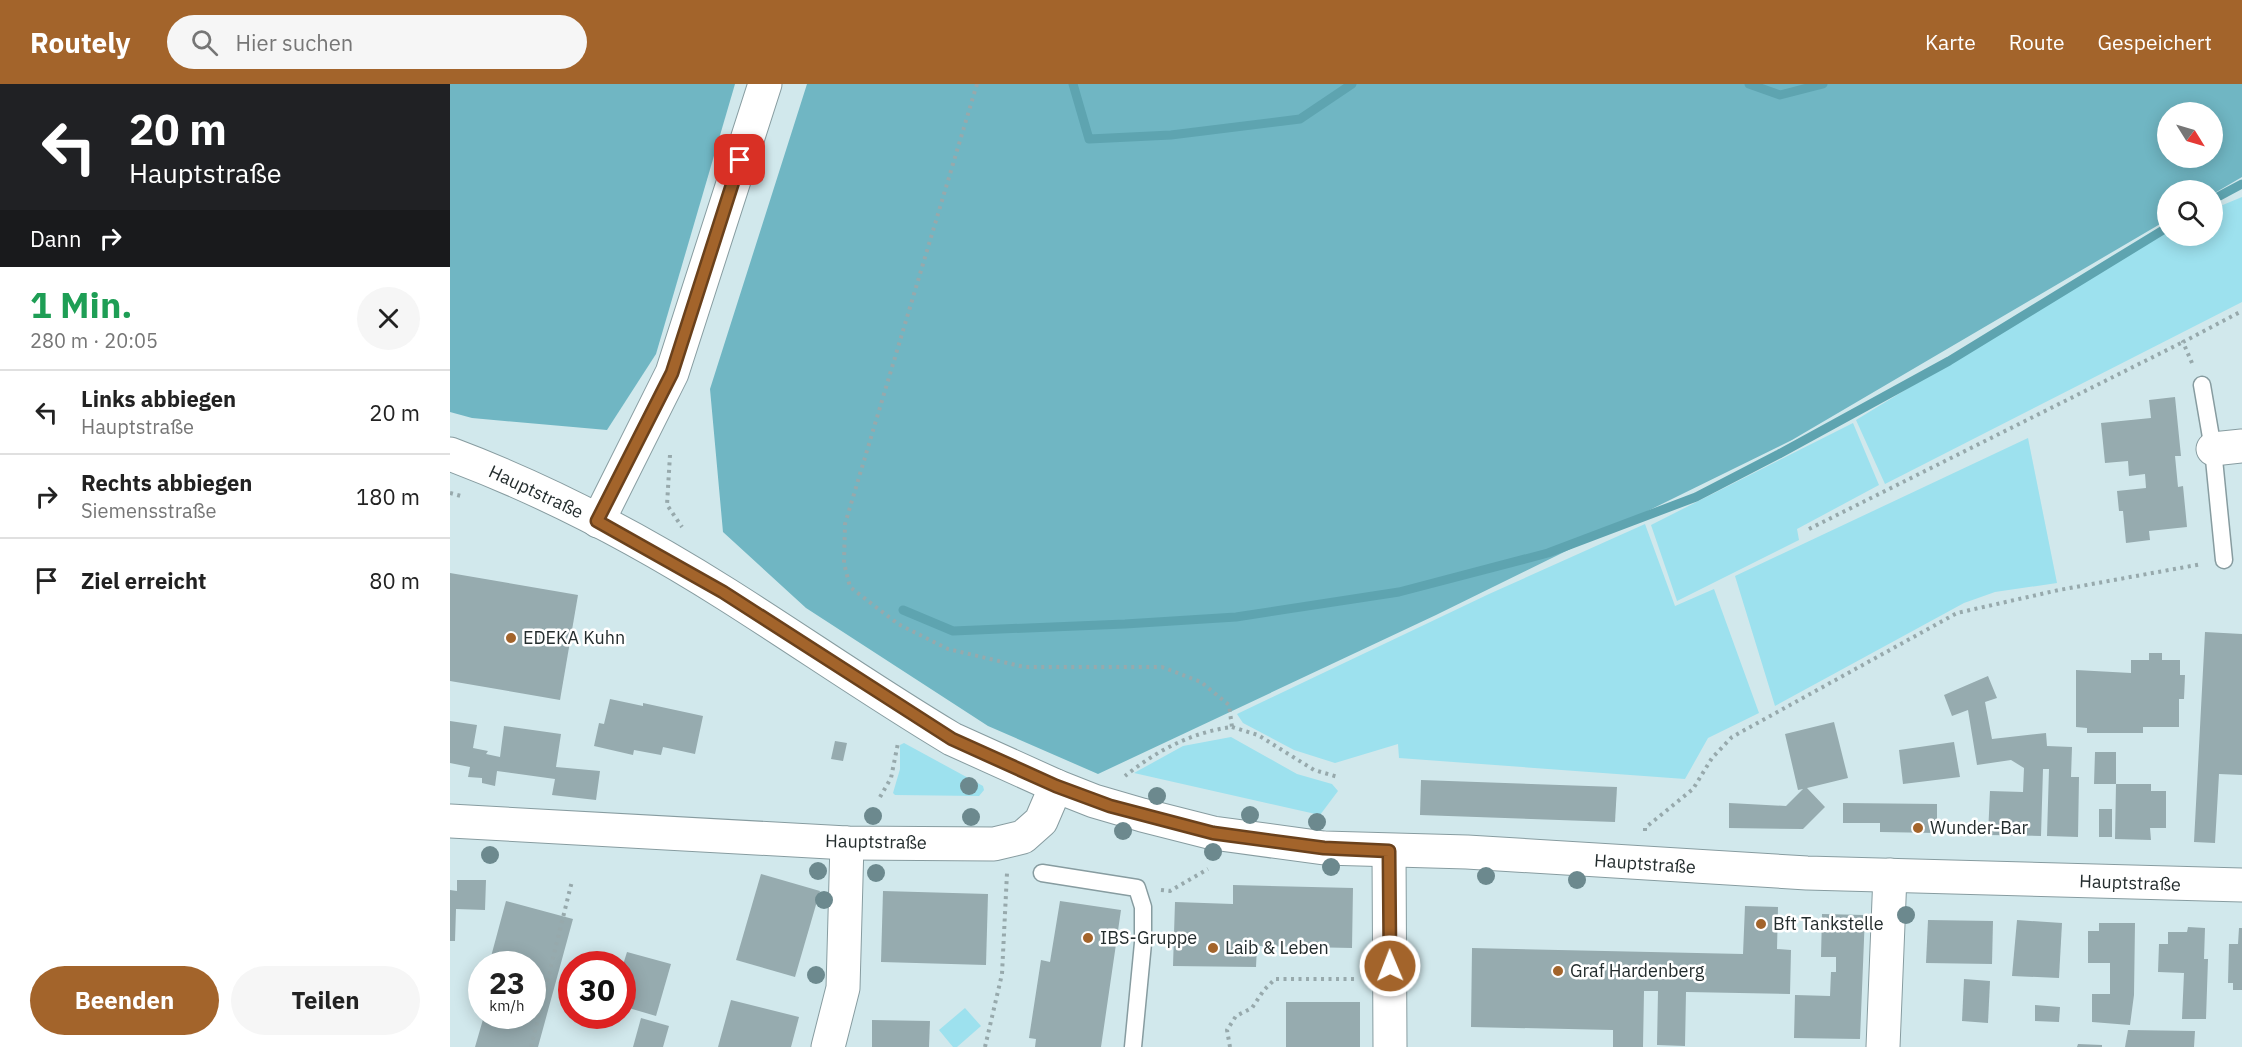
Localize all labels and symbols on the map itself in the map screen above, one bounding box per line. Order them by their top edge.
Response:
north arrow [2157,102,2223,168]
pin [714,134,765,185]
street label: Hauptstraße [485,460,587,524]
place label: EDEKA Kuhn [523,626,625,649]
marker: EDEKA Kuhn [504,631,518,645]
place label: Wunder-Bar [1930,816,2029,839]
marker: Wunder-Bar [1911,821,1925,835]
street label: Hauptstraße [825,829,927,854]
street label: Hauptstraße [1593,848,1697,879]
street label: Hauptstraße [2079,869,2181,896]
place label: Bft Tankstelle [1773,912,1884,935]
marker: Bft Tankstelle [1754,917,1768,931]
place label: IBS-Gruppe [1100,926,1197,949]
marker: IBS-Gruppe [1081,931,1095,945]
position arrow [1358,934,1422,998]
place label: Laib & Leben [1225,936,1329,959]
marker: Laib & Leben [1206,941,1220,955]
speed limit sign: 30 [558,951,636,1029]
place label: Graf Hardenberg [1570,959,1705,982]
marker: Graf Hardenberg [1551,964,1565,978]

